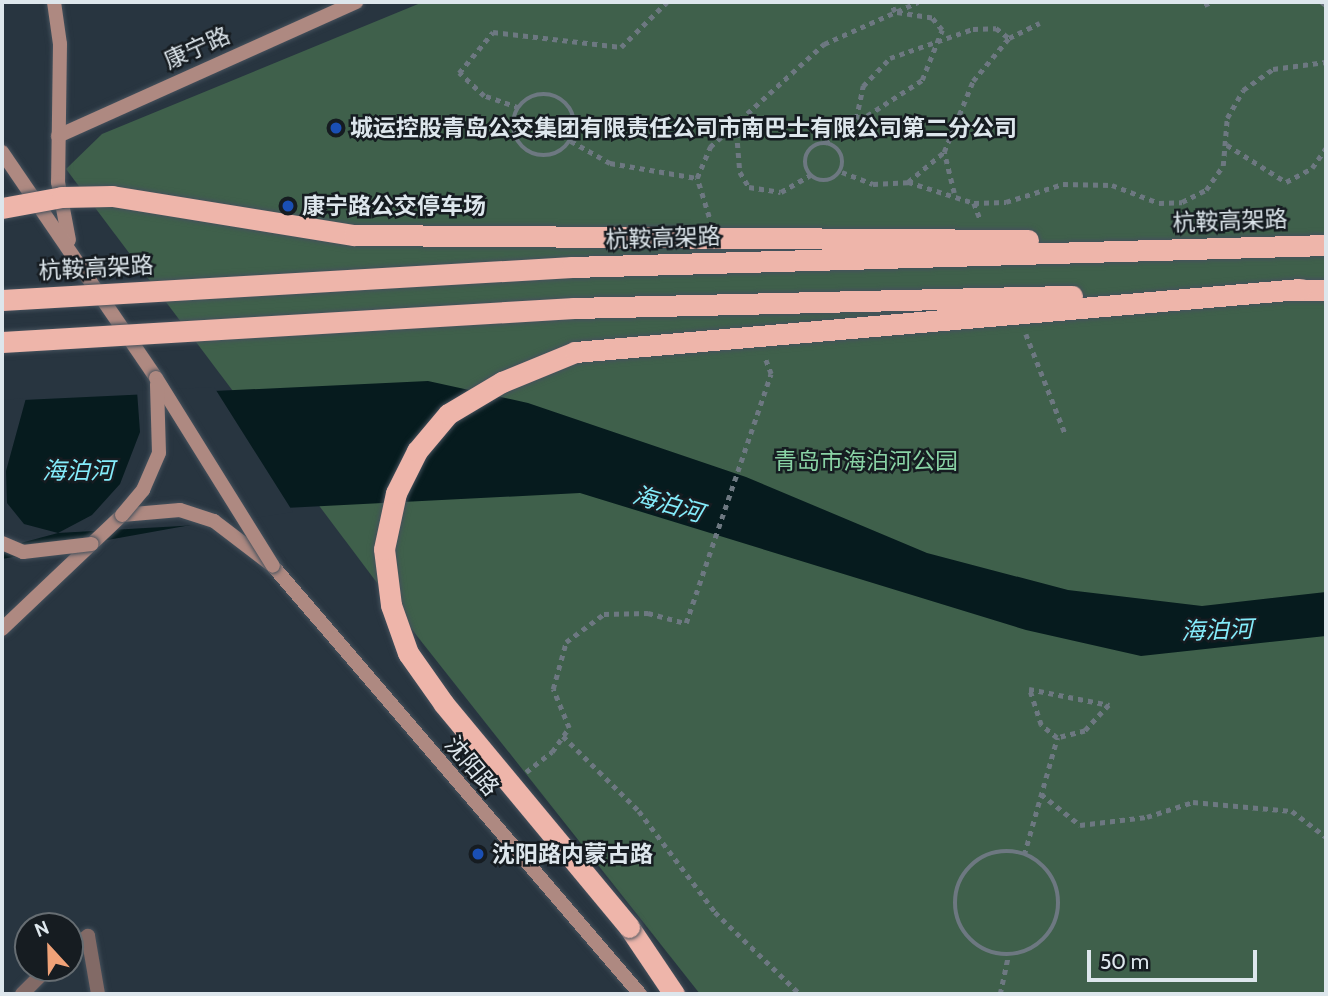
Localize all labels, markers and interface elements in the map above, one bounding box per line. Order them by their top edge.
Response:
street label: 康宁路 [160,21,234,75]
place label: 城运控股青岛公交集团有限责任公司市南巴士有限公司第二分公司 [350,114,1017,142]
marker: 城运控股青岛公交集团有限责任公司市南巴士有限公司第二分公司 [328,120,344,136]
place label: 康宁路公交停车场 [302,192,486,220]
marker: 康宁路公交停车场 [280,198,296,214]
street label: 杭鞍高架路 [1172,205,1288,237]
street label: 杭鞍高架路 [605,222,721,254]
street label: 杭鞍高架路 [38,251,154,285]
park label: 青岛市海泊河公园 [774,447,958,475]
water label: 海泊河 [42,457,114,485]
water label: 海泊河 [629,480,707,528]
water label: 海泊河 [1181,614,1253,646]
street label: 沈阳路 [439,731,505,801]
place label: 沈阳路内蒙古路 [492,840,653,868]
marker: 沈阳路内蒙古路 [470,846,486,862]
north arrow [14,912,84,982]
text: N [31,916,52,942]
scale bar [1090,936,1260,980]
text: 50 m [1100,949,1149,974]

